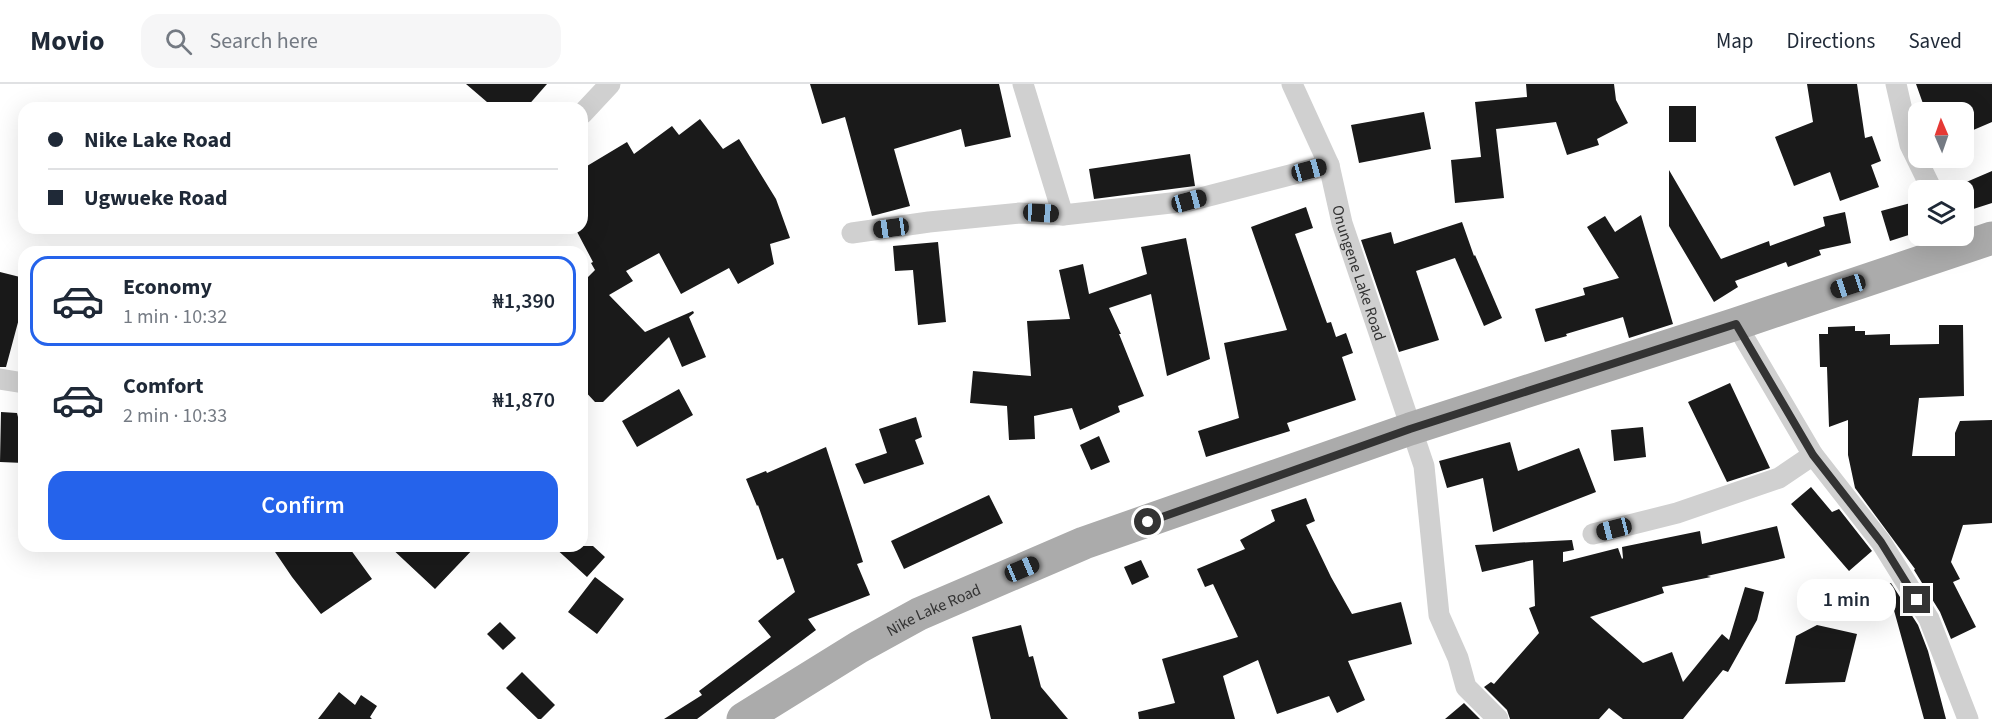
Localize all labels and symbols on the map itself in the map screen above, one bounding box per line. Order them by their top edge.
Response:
north arrow [1908,102,1974,168]
car [1289,157,1329,183]
car [1169,188,1209,214]
car [1023,203,1059,223]
street label: Onungene Lake Road [1326,203,1391,344]
car [872,217,910,239]
car [1828,272,1868,300]
route start [1134,508,1161,535]
car [1594,516,1634,542]
car [1002,554,1042,584]
street label: Nike Lake Road [883,579,984,642]
callout: 1 min [1797,579,1896,621]
route end [1903,586,1930,613]

